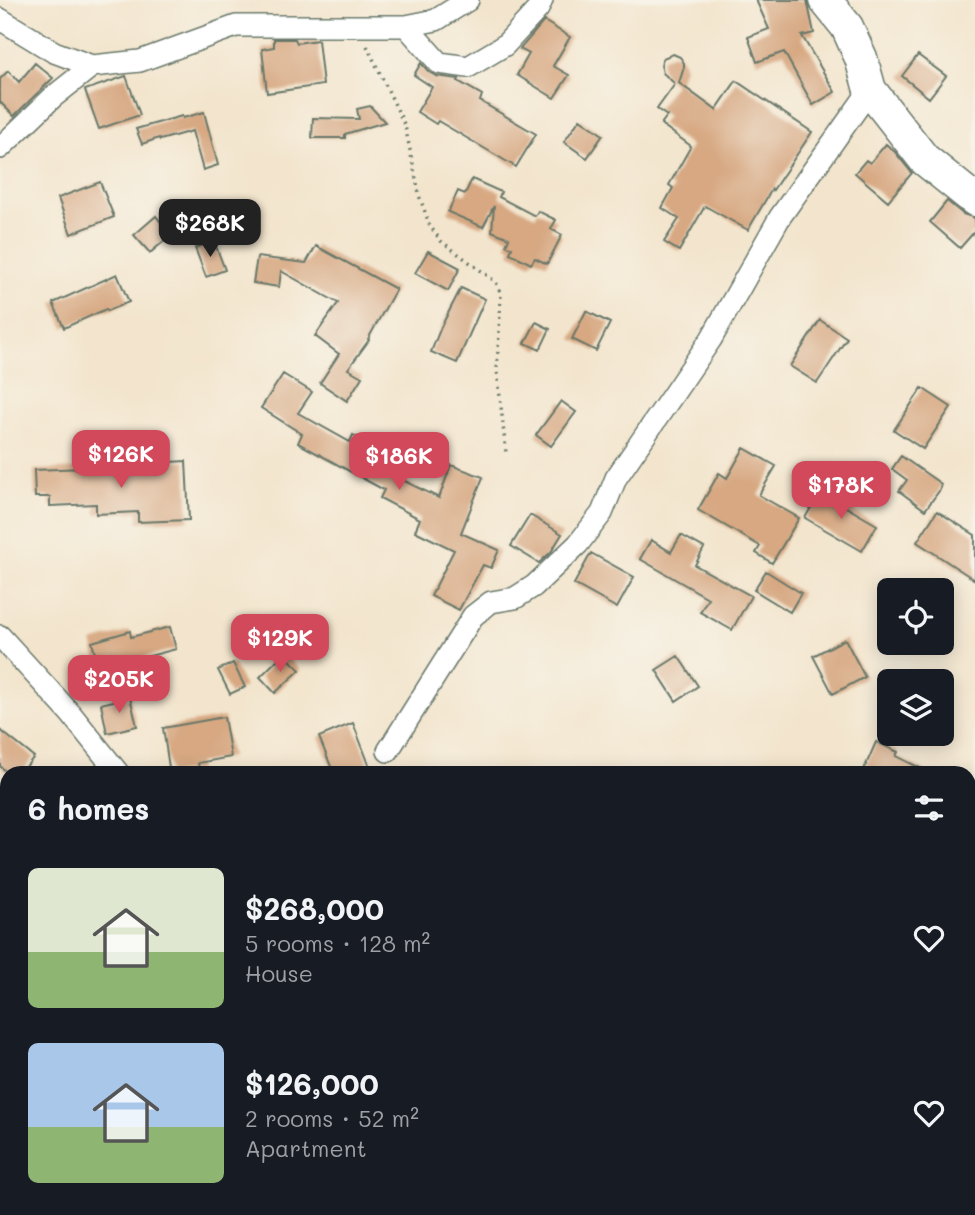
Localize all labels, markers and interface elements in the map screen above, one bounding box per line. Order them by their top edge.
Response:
pin: $268K [161,200,259,259]
text: $268K [175,207,245,237]
pin: $126K [72,430,170,490]
pin: $186K [350,433,448,492]
text: $126K [88,438,154,468]
text: $186K [365,440,433,470]
pin: $178K [792,462,890,521]
text: $178K [808,469,874,499]
map controls [877,578,954,746]
button: locate [877,578,954,655]
pin: $129K [231,614,329,674]
text: $129K [247,622,313,652]
pin: $205K [70,656,168,715]
text: $205K [84,663,154,693]
button: layers [877,669,954,746]
text: 6 homes [28,788,149,828]
icon: filters [910,789,948,827]
text: $268,000 [245,888,384,928]
icon: home [84,896,168,980]
icon: heart [910,919,948,957]
text: 5 rooms · 128 m² [245,928,430,958]
text: House [245,958,313,988]
text: $126,000 [245,1063,379,1103]
icon: home [84,1071,168,1155]
icon: heart [910,1094,948,1132]
text: 2 rooms · 52 m² [245,1103,419,1133]
text: Apartment [245,1133,367,1163]

